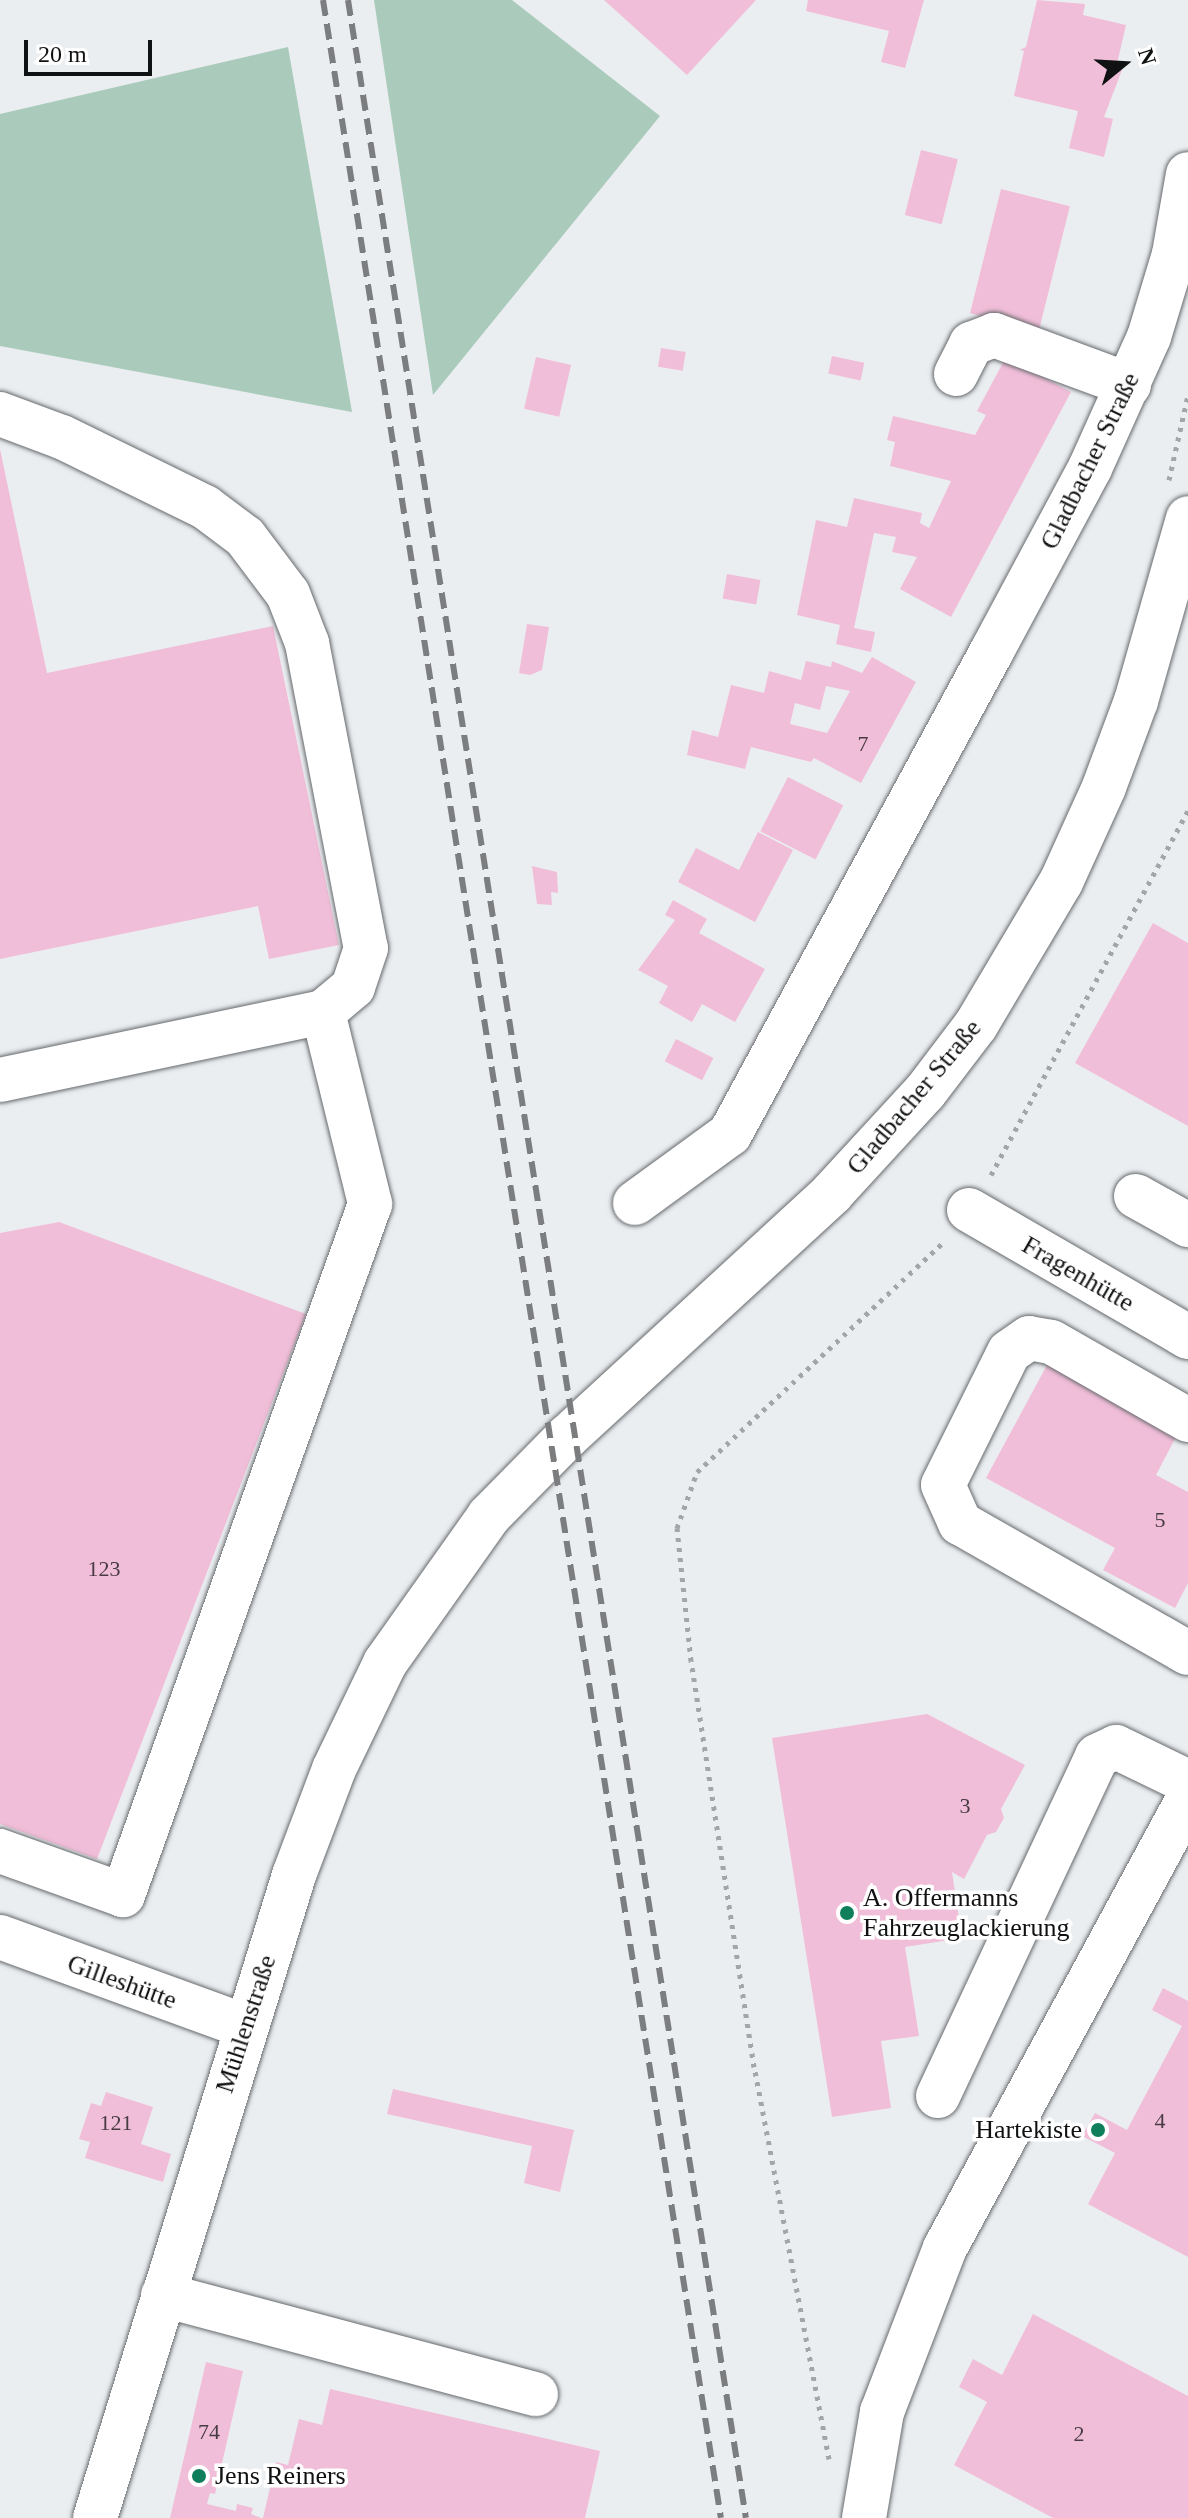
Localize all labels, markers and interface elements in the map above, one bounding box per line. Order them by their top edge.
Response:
scale bar [28,24,156,74]
north arrow [1084,24,1164,104]
text: 20 m [38,41,87,67]
text: N [1133,45,1162,68]
street label: Gladbacher Straße [1034,368,1146,554]
house number: 7 [858,731,868,757]
street label: Gladbacher Straße [840,1013,988,1181]
street label: Fragenhütte [1016,1229,1140,1319]
house number: 5 [1154,1507,1166,1533]
house number: 123 [88,1556,120,1582]
house number: 3 [960,1793,970,1819]
place label: A. Offermanns Fahrzeuglackierung [863,1882,1069,1944]
marker: A. Offermanns Fahrzeuglackierung [838,1904,856,1922]
street label: Gilleshütte [63,1948,181,2016]
street label: Mühlenstraße [209,1951,283,2097]
house number: 4 [1154,2108,1166,2134]
house number: 121 [100,2110,132,2136]
place label: Hartekiste [975,2114,1082,2146]
marker: Hartekiste [1089,2121,1107,2139]
house number: 74 [198,2419,220,2445]
house number: 2 [1074,2421,1084,2447]
place label: Jens Reiners [215,2460,346,2492]
marker: Jens Reiners [190,2467,208,2485]

